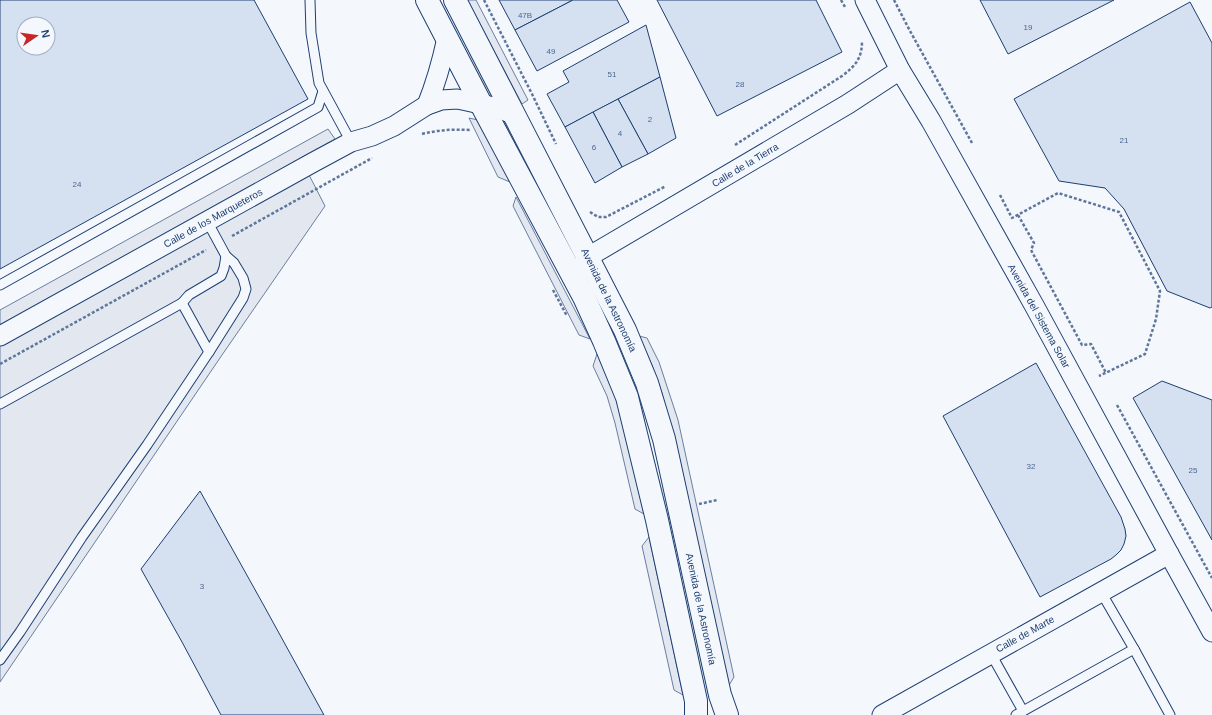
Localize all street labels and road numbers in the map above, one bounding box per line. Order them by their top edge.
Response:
street label: Calle de la Tierra [710,141,781,189]
street label: Calle de los Marqueteros [162,186,264,250]
street label: Avenida de la Astronomía [579,246,639,354]
street label: Avenida del Sistema Solar [1006,262,1073,370]
street label: Avenida de la Astronomía [684,552,718,666]
street label: Calle de Marte [994,613,1056,655]

